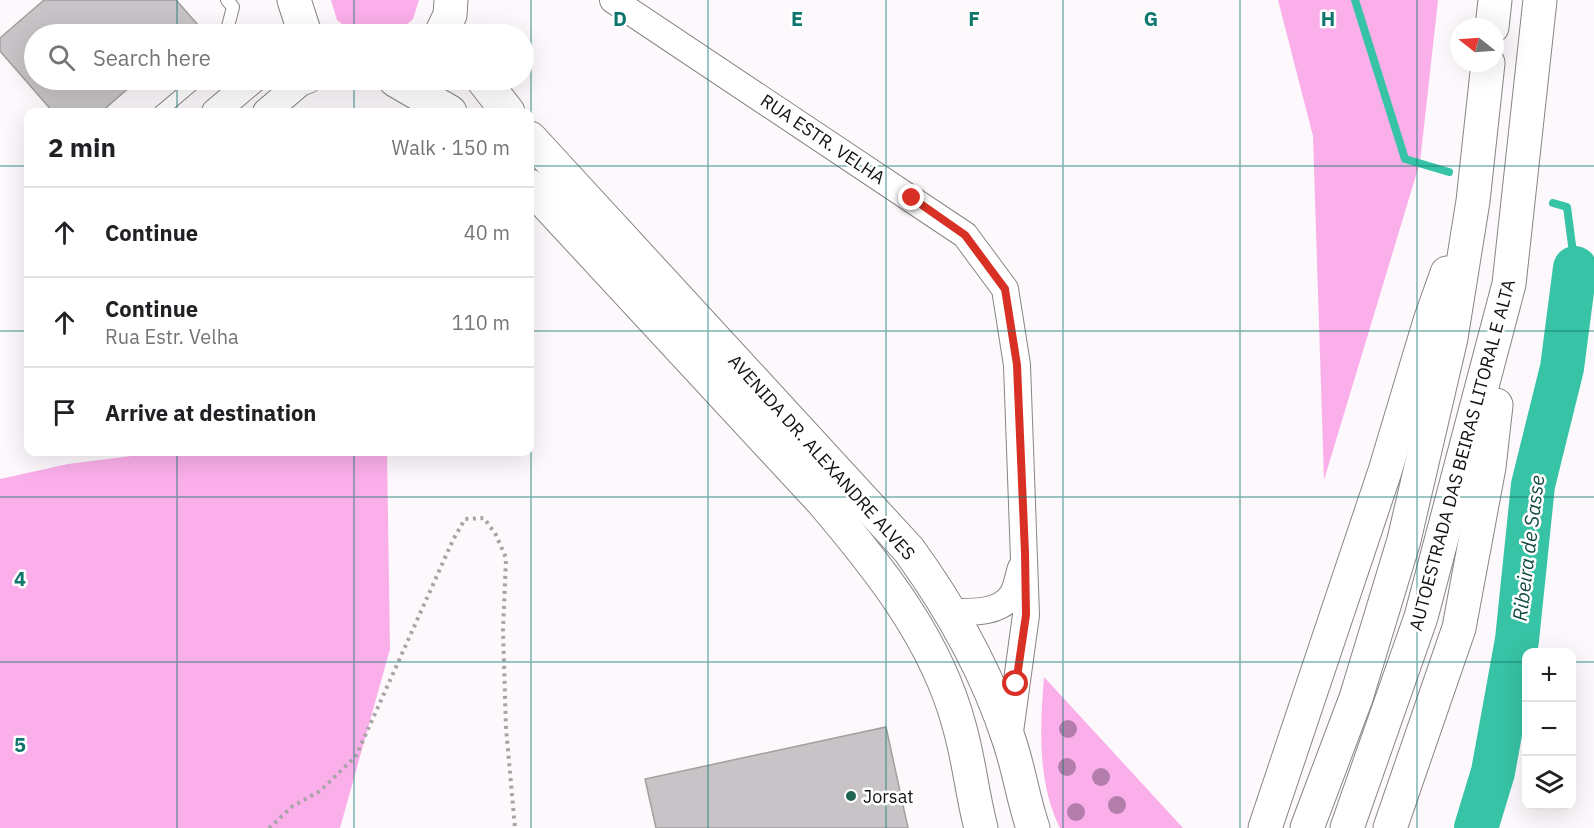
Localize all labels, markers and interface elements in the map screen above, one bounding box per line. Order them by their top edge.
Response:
text: D [613,5,627,32]
text: E [791,5,803,32]
text: F [968,5,980,32]
text: G [1144,5,1158,32]
text: H [1321,5,1335,32]
north arrow [1450,18,1504,72]
search box [24,24,534,90]
icon: search [45,41,78,74]
text: Search here [93,43,211,72]
street label: RUA ESTR. VELHA [756,89,890,189]
text: 2 min [48,130,116,164]
text: Walk · 150 m [392,134,510,161]
route end [898,184,924,210]
icon: ahead [48,216,81,249]
text: Continue [105,218,198,247]
text: 40 m [464,219,510,246]
street label: AUTOESTRADA DAS BEIRAS LITORAL E ALTA [1404,276,1520,633]
text: Continue [105,294,198,323]
icon: ahead [48,306,81,339]
text: 110 m [452,309,510,336]
text: Rua Estr. Velha [105,323,239,350]
street label: AVENIDA DR. ALEXANDRE ALVES [724,349,920,565]
icon: arrive [48,396,81,429]
text: Arrive at destination [105,398,316,427]
water label: Ribeira de Sasse [1506,473,1550,623]
text: 4 [14,565,26,592]
map controls [1522,648,1576,810]
button: + [1522,648,1576,702]
route start [1002,670,1028,696]
button: − [1522,702,1576,756]
text: 5 [14,731,26,758]
button: layers [1522,756,1576,810]
place label: Jorsat [863,785,914,808]
marker: Jorsat [844,789,858,803]

